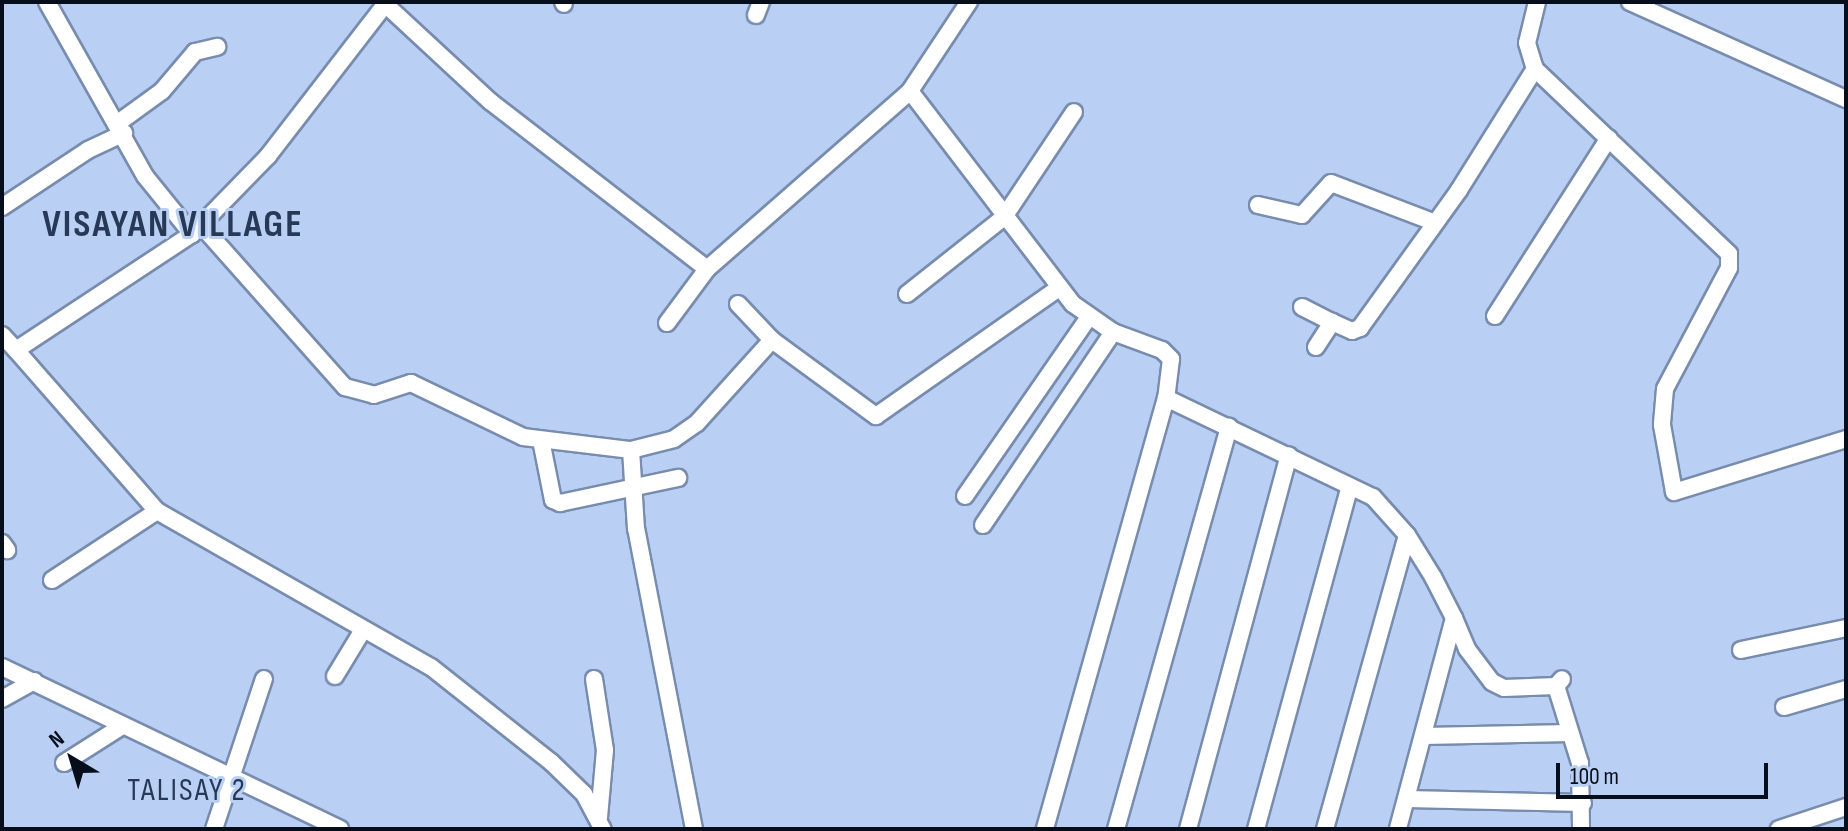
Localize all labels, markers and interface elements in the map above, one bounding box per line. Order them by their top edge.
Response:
district label: VISAYAN VILLAGE [42,202,304,248]
north arrow [32,719,112,799]
text: N [44,725,70,754]
scale bar [1560,747,1772,797]
text: 100 m [1570,762,1619,791]
district label: TALISAY 2 [127,772,247,810]

